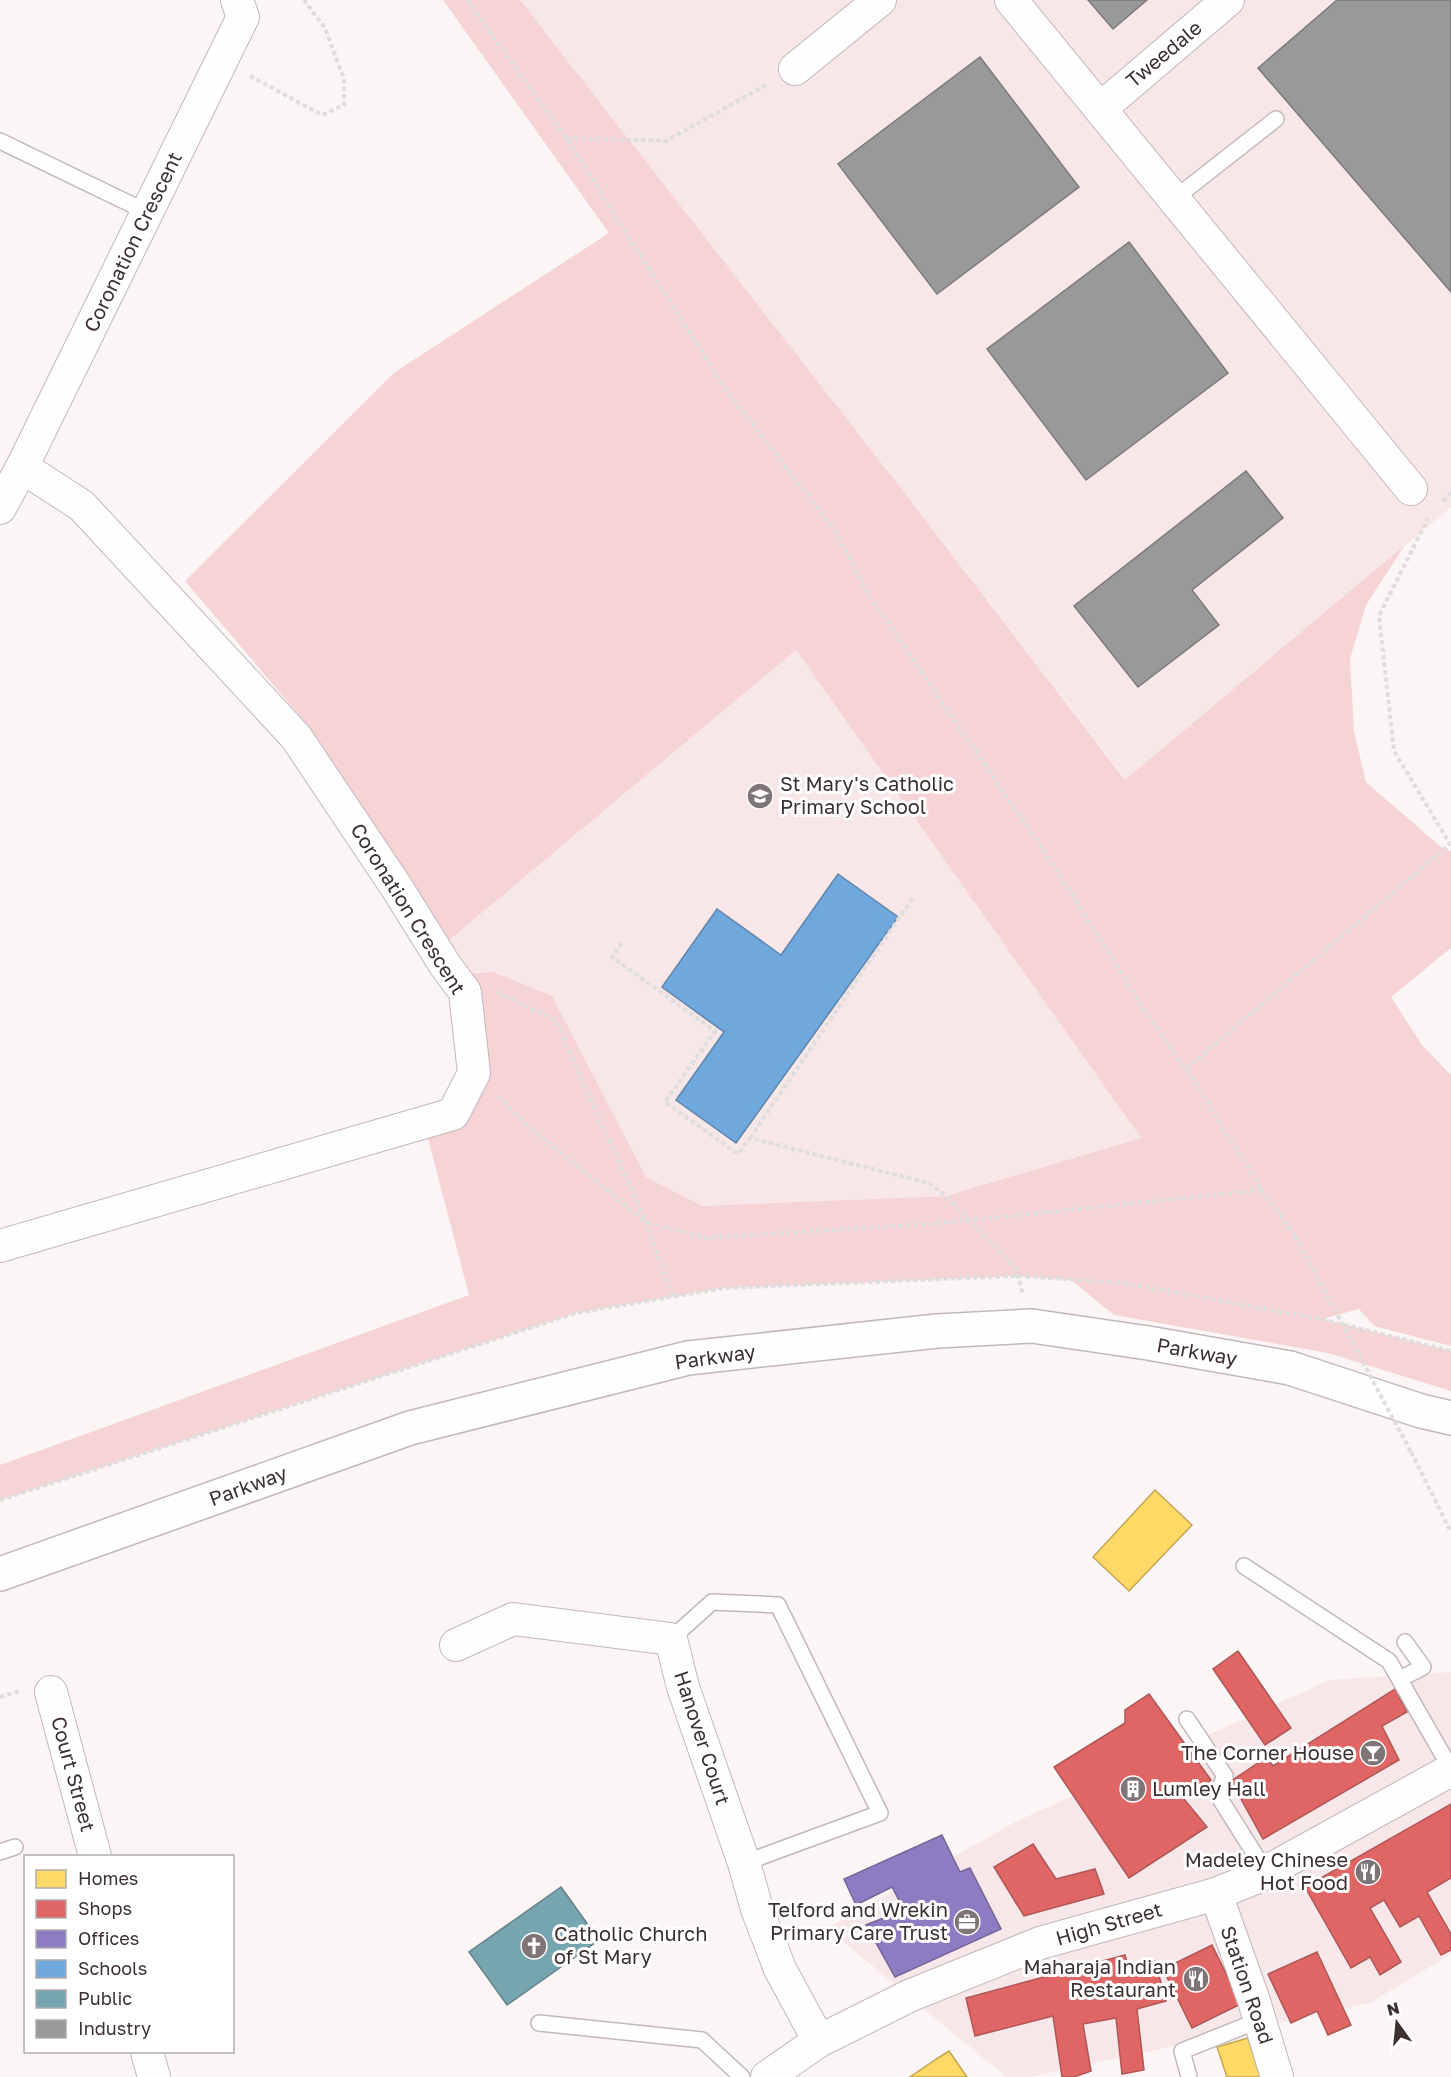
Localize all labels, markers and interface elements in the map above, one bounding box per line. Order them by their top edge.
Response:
street label: Tweedale [1121,15,1206,92]
street label: Coronation Crescent [78,148,186,335]
place label: St Mary's Catholic Primary School [780,771,954,818]
school or university icon: St Mary's Catholic Primary School [745,781,775,811]
street label: Coronation Crescent [346,818,471,998]
street label: Parkway [1155,1332,1239,1370]
street label: Parkway [673,1338,757,1374]
street label: Parkway [205,1460,290,1510]
street label: Hanover Court [670,1668,736,1808]
street label: Court Street [47,1714,101,1834]
bar icon: The Corner House [1358,1738,1388,1768]
place label: The Corner House [1181,1740,1354,1764]
building icon: Lumley Hall [1118,1774,1148,1804]
place label: Lumley Hall [1152,1776,1266,1800]
place label: Madeley Chinese Hot Food [1185,1847,1348,1894]
legend [24,1855,234,2053]
restaurant icon: Madeley Chinese Hot Food [1353,1857,1383,1887]
text: Homes [78,1867,138,1889]
street label: High Street [1053,1896,1165,1950]
text: Shops [78,1897,132,1919]
place label: Telford and Wrekin Primary Care Trust [768,1897,948,1944]
office icon: Telford and Wrekin Primary Care Trust [952,1907,982,1937]
place label: Catholic Church of St Mary [554,1921,707,1968]
street label: Station Road [1217,1923,1279,2047]
text: Offices [78,1927,139,1949]
church icon: Catholic Church of St Mary [519,1931,549,1961]
place label: Maharaja Indian Restaurant [1024,1954,1176,2001]
text: Schools [78,1957,147,1979]
restaurant icon: Maharaja Indian Restaurant [1181,1964,1211,1994]
text: Public [78,1987,132,2009]
north arrow [1367,1993,1427,2053]
text: N [1385,1997,1402,2020]
text: Industry [78,2017,151,2039]

